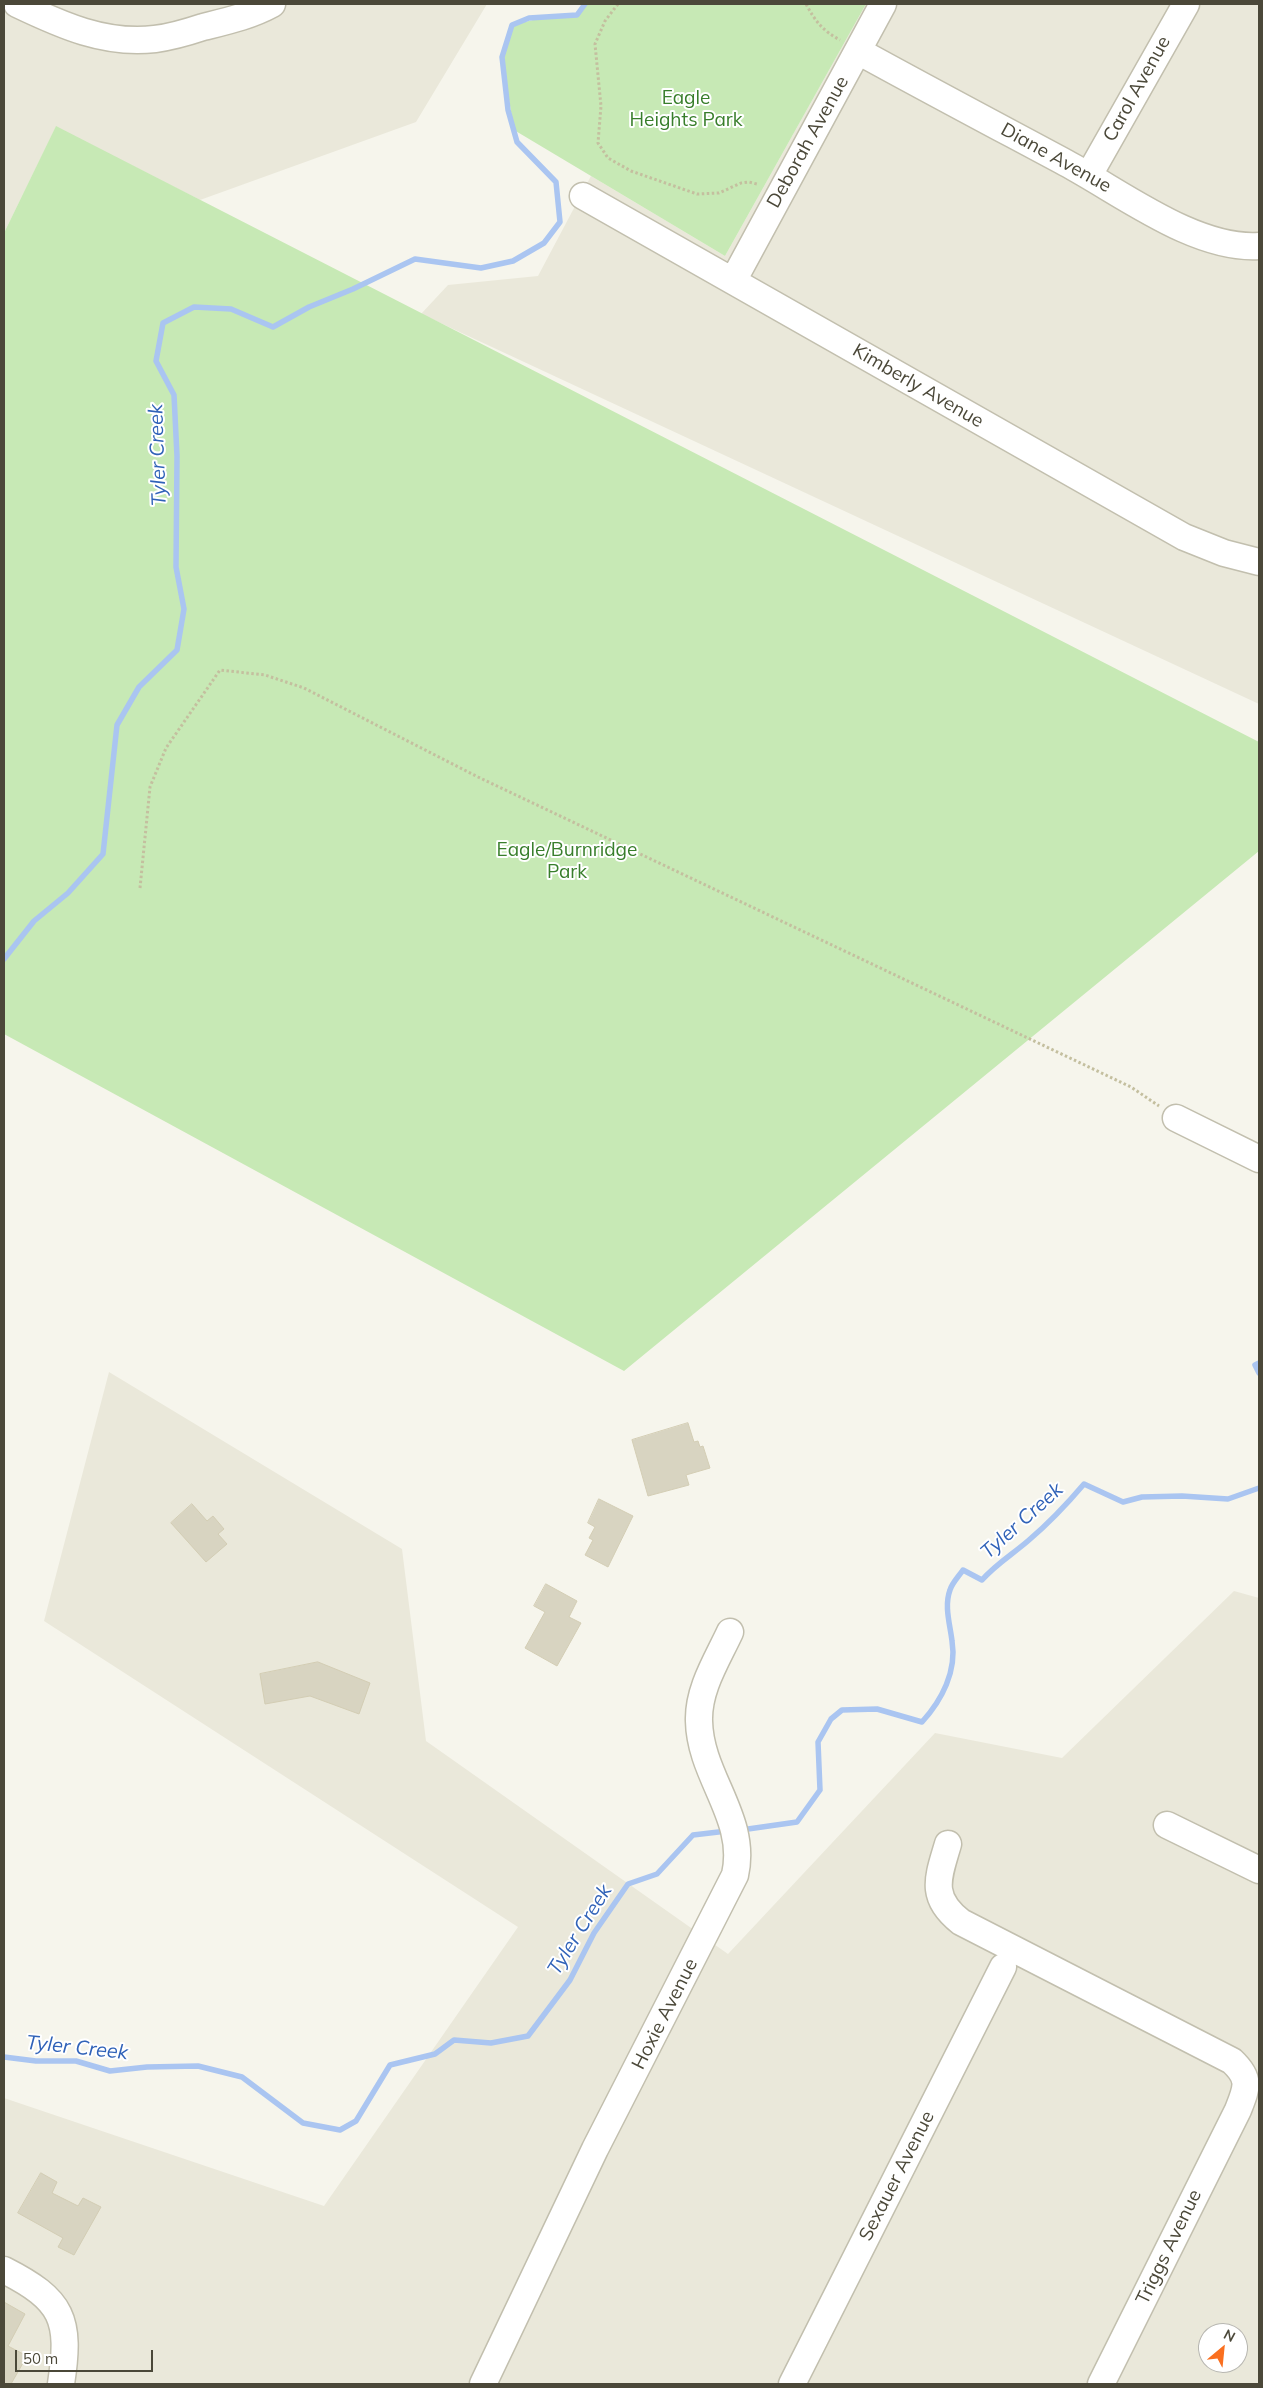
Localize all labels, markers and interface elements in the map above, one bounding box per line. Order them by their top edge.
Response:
street label: Carol Avenue [1099,32,1175,146]
street label: Deborah Avenue [762,72,854,212]
park label: Eagle Heights Park [629,87,743,131]
street label: Diane Avenue [997,118,1115,198]
street label: Kimberly Avenue [848,339,988,433]
water label: Tyler Creek [144,403,172,507]
park label: Eagle/Burnridge Park [497,839,637,883]
water label: Tyler Creek [976,1478,1068,1564]
water label: Tyler Creek [543,1880,617,1980]
street label: Hoxie Avenue [627,1955,703,2073]
water label: Tyler Creek [25,2031,129,2065]
street label: Sexauer Avenue [854,2107,940,2245]
street label: Triggs Avenue [1131,2186,1207,2308]
north arrow [1198,2323,1248,2373]
text: N [1221,2325,1238,2346]
scale bar [18,2340,155,2372]
text: 50 m [23,2349,58,2368]

